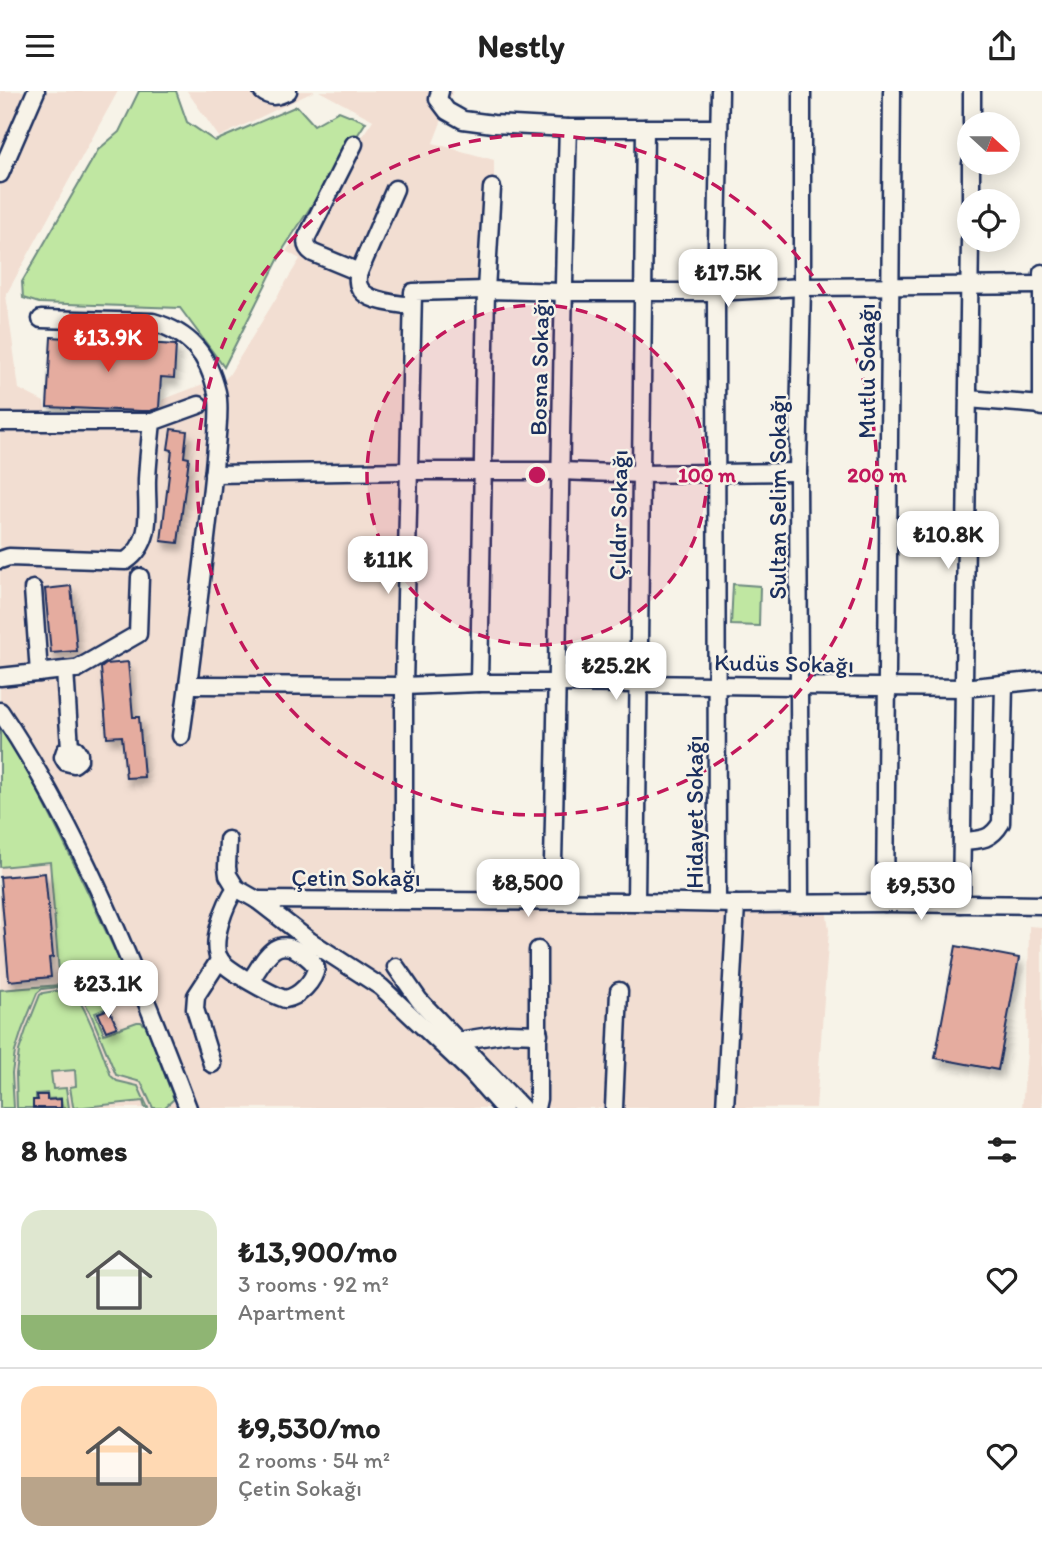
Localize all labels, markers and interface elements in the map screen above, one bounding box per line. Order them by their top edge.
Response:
icon: menu [21,27,59,65]
text: Nestly [477,27,565,65]
icon: share [983,27,1021,65]
north arrow [957,112,1020,175]
map controls [957,112,1020,252]
button: locate [957,189,1020,252]
pin: ₺17.5K [671,249,785,309]
text: ₺17.5K [695,258,761,286]
street label: Bosna Sokağı [523,298,555,436]
street label: Mutlu Sokağı [852,303,881,439]
pin: ₺13.9K [51,315,165,374]
text: ₺13.9K [74,323,142,351]
street label: Sultan Selim Sokağı [763,394,792,600]
street label: Çıldır Sokağı [602,449,634,581]
text: 100 m [678,462,736,487]
text: 200 m [847,462,907,487]
centre of rings [525,463,549,487]
pin: ₺10.8K [891,511,1005,571]
text: ₺10.8K [913,520,983,548]
pin: ₺11K [347,537,429,596]
text: ₺11K [364,545,412,573]
pin: ₺25.2K [559,643,673,702]
street label: Kudüs Sokağı [714,647,854,679]
text: ₺25.2K [581,651,651,679]
street label: Hidayet Sokağı [680,735,709,889]
pin: ₺8,500 [471,859,585,919]
street label: Çetin Sokağı [291,863,421,892]
pin: ₺9,530 [864,863,978,922]
text: ₺8,500 [493,868,563,896]
text: ₺9,530 [887,871,955,899]
pin: ₺23.1K [51,961,165,1020]
text: ₺23.1K [74,969,142,997]
icon: filters [983,1131,1021,1169]
text: 8 homes [21,1132,128,1169]
text: ₺13,900/mo [238,1233,397,1270]
icon: home [77,1238,161,1322]
icon: heart [983,1261,1021,1299]
text: 3 rooms · 92 m² [238,1270,389,1298]
text: Apartment [238,1298,345,1326]
text: ₺9,530/mo [238,1409,381,1446]
icon: home [77,1414,161,1498]
icon: heart [983,1437,1021,1475]
text: 2 rooms · 54 m² [238,1446,390,1474]
text: Çetin Sokağı [238,1474,362,1502]

